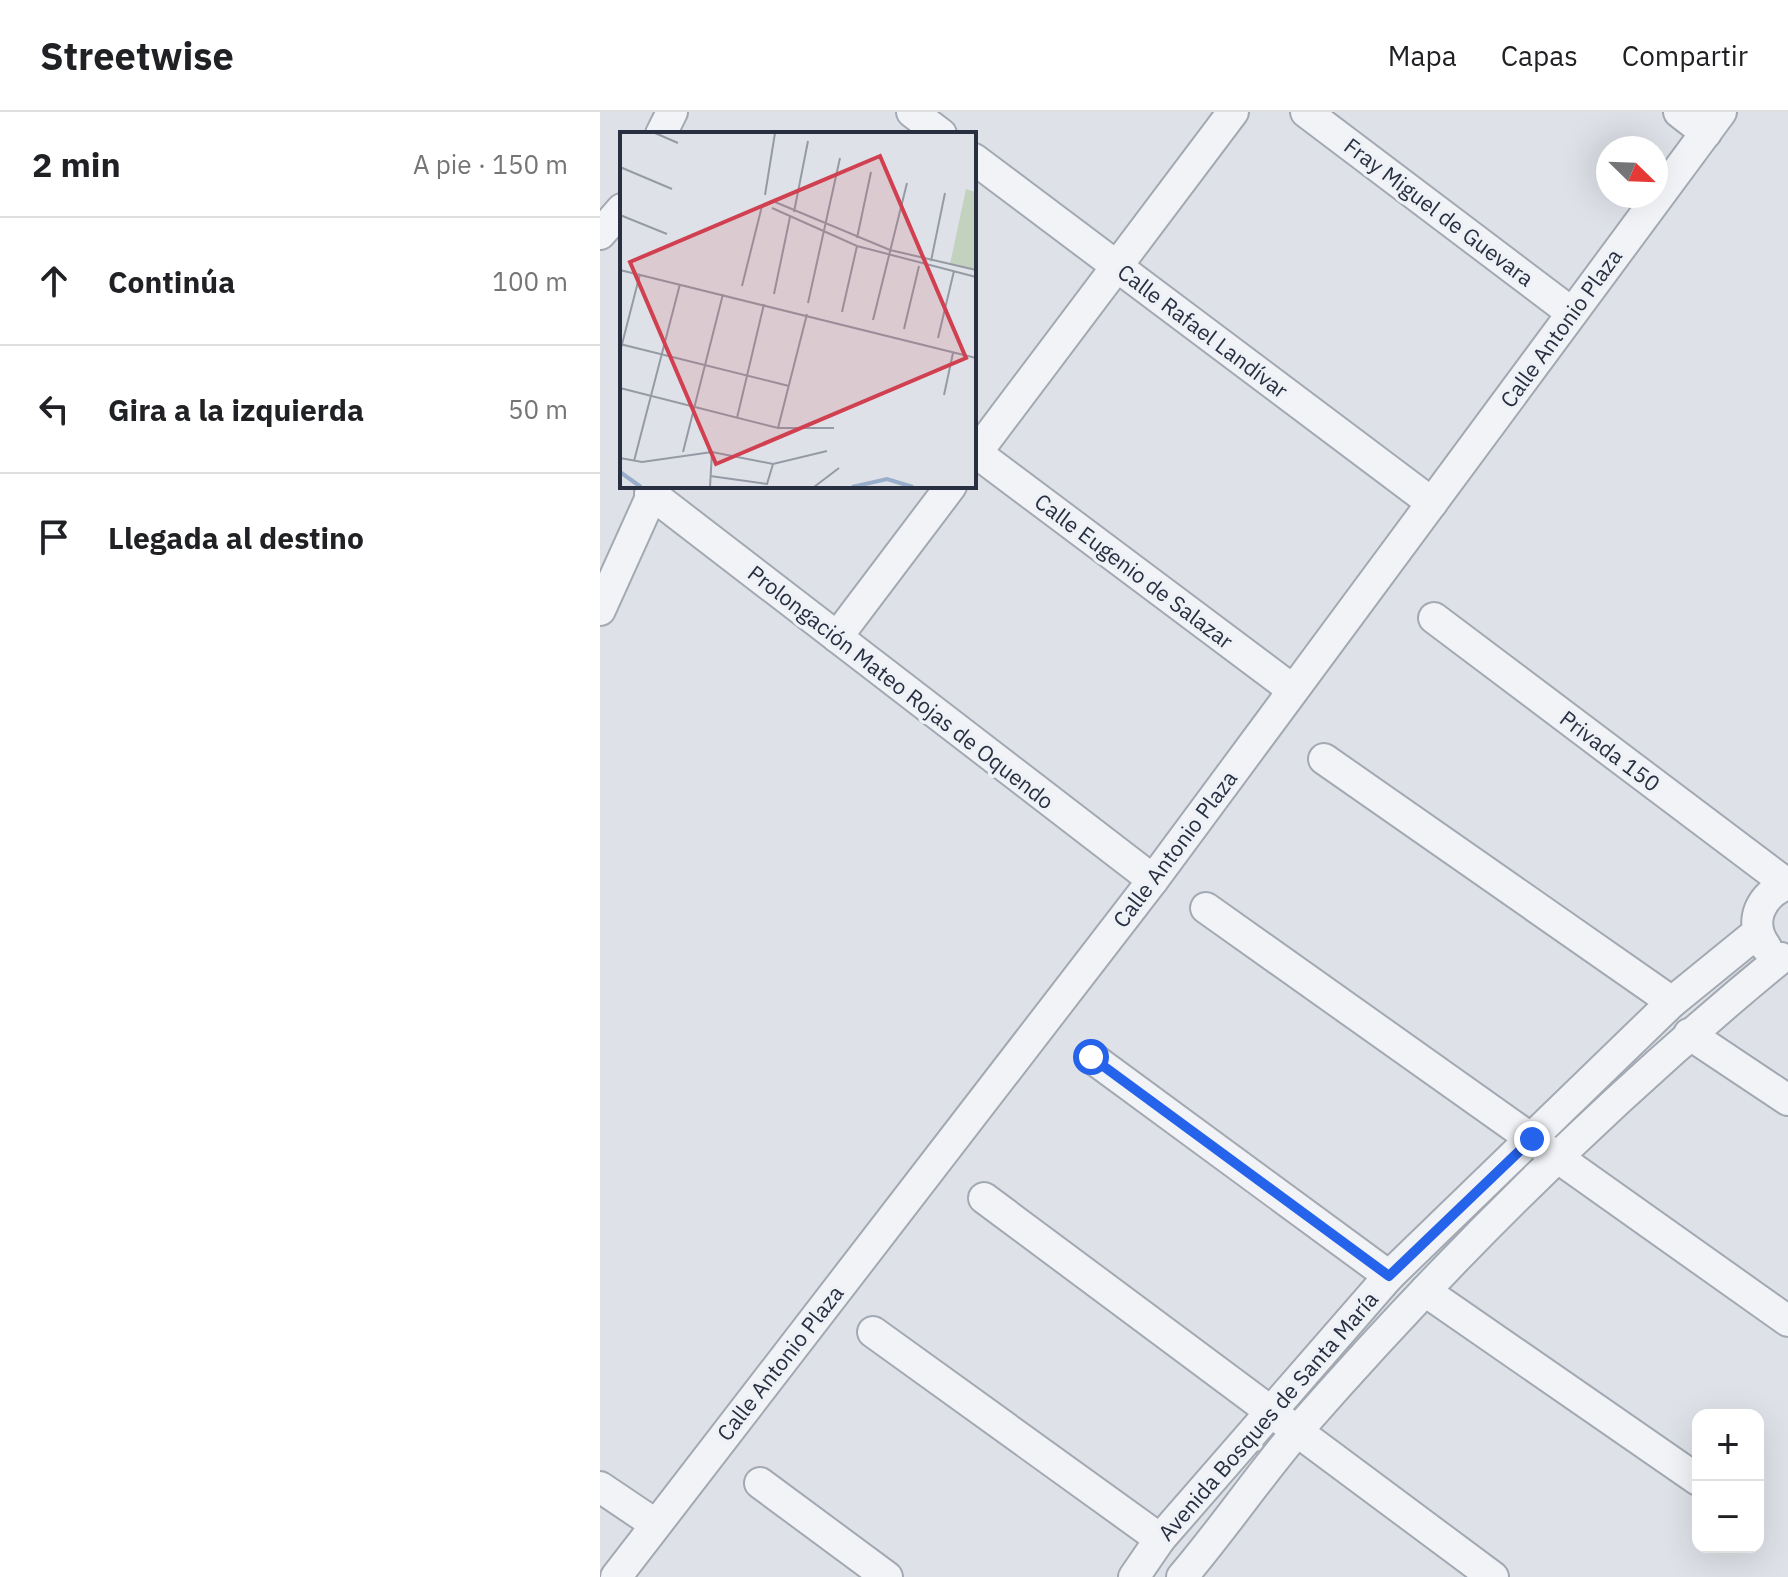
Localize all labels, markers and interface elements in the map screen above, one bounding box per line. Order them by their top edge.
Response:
text: Streetwise [40,31,234,80]
text: Mapa [1388,37,1457,74]
text: Capas [1501,37,1578,74]
text: Compartir [1622,37,1748,74]
street label: Fray Miguel de Guevara [1339,131,1540,293]
inset map [620,132,976,488]
north arrow [1596,136,1668,208]
text: 2 min [32,142,121,186]
text: A pie · 150 m [413,147,568,181]
street label: Calle Antonio Plaza [1493,242,1628,413]
street label: Calle Rafael Landívar [1112,257,1294,404]
icon: ahead [32,259,76,303]
text: Continúa [108,262,235,301]
text: 100 m [492,264,568,298]
icon: left [32,387,76,431]
text: Gira a la izquierda [108,390,364,429]
text: 50 m [508,392,568,426]
street label: Calle Eugenio de Salazar [1029,486,1239,655]
icon: arrive [32,515,76,559]
text: Llegada al destino [108,518,364,557]
street label: Prolongación Mateo Rojas de Oquendo [742,558,1060,815]
street label: Privada 150 [1554,703,1666,798]
street label: Calle Antonio Plaza [1106,764,1243,933]
route start [1073,1039,1109,1075]
route end [1514,1121,1550,1157]
street label: Calle Antonio Plaza [710,1279,850,1446]
street label: Avenida Bosques de Santa María [1151,1285,1384,1546]
map controls [1692,1409,1764,1553]
button: + [1692,1409,1764,1481]
button: − [1692,1481,1764,1553]

